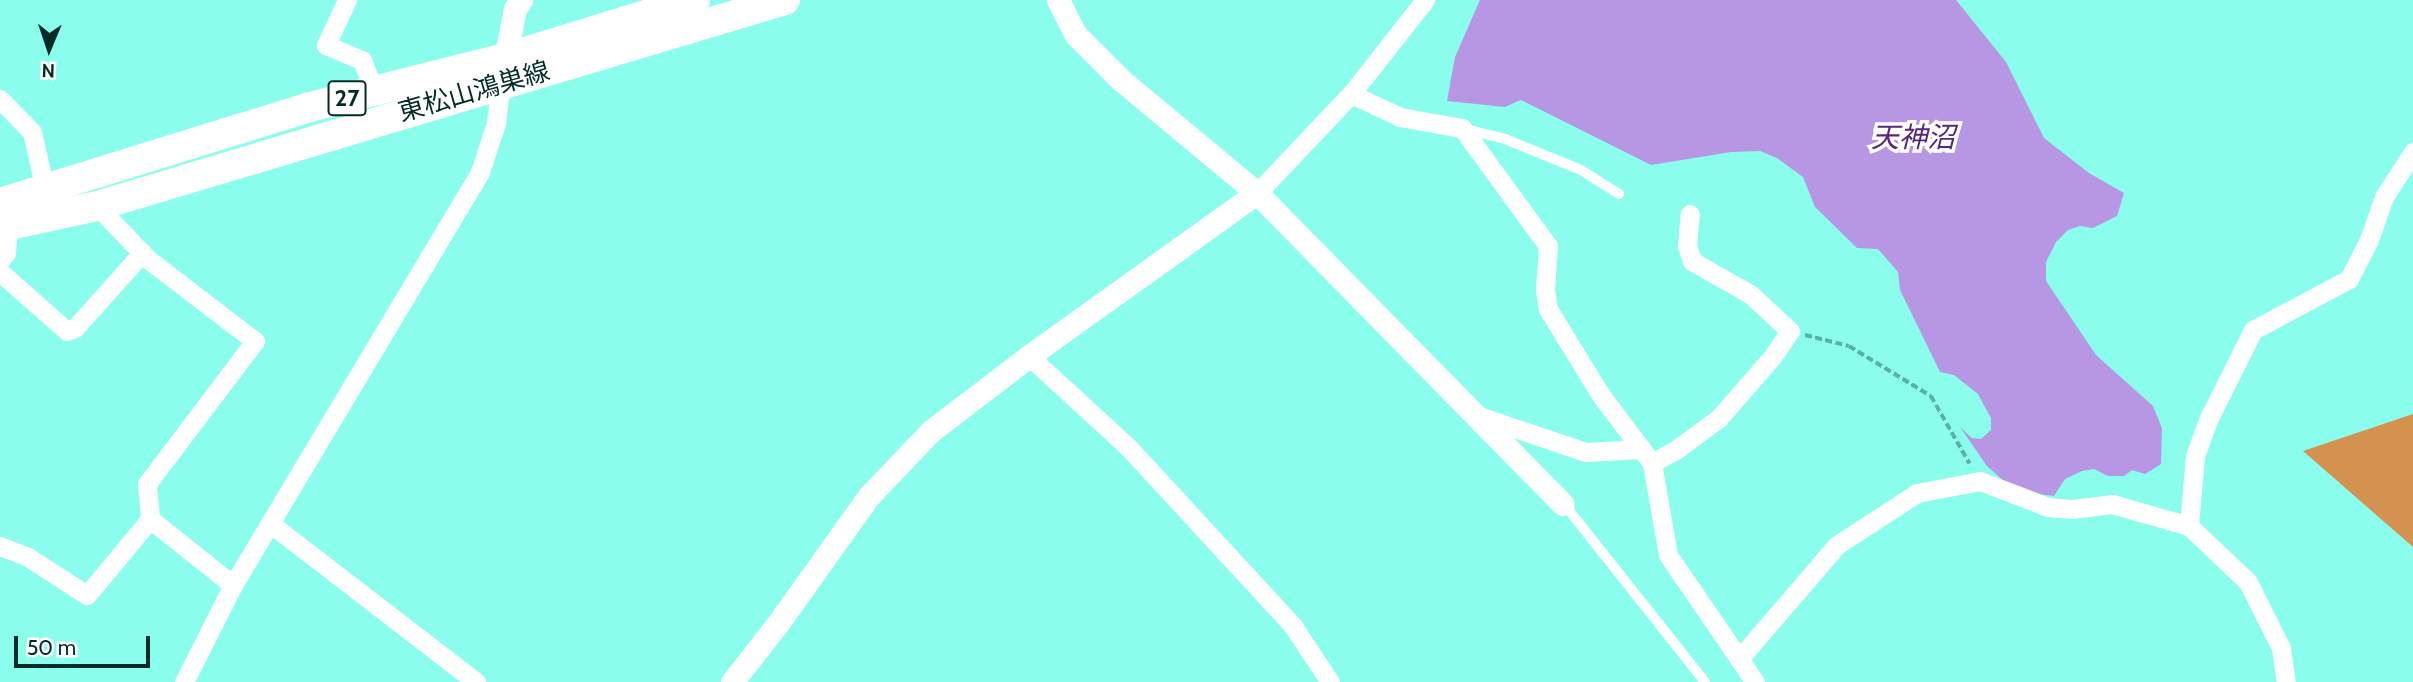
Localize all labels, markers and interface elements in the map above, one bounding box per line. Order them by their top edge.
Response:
north arrow [14,14,84,84]
street label: 東松山鴻巣線 [395,56,553,128]
text: N [41,59,55,82]
road number: 27 [326,78,368,118]
water label: 天神沼 [1871,120,1955,154]
scale bar [18,622,154,666]
text: 50 m [27,635,76,660]

